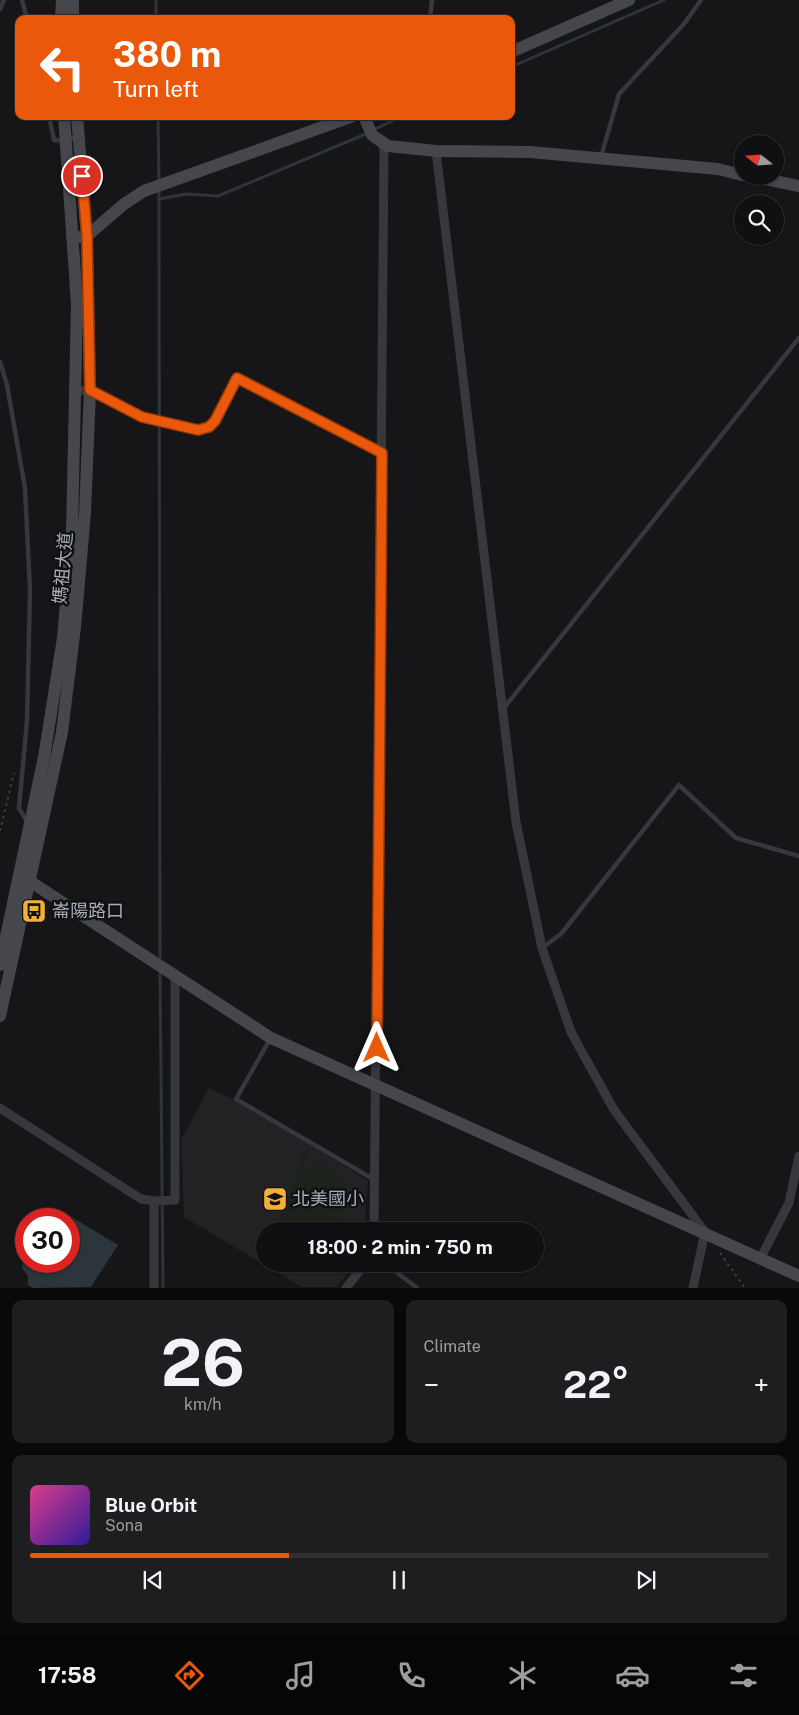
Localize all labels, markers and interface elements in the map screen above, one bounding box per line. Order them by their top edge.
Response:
text: 380 m [113,34,221,75]
icon: left [30,35,95,100]
text: Turn left [113,76,199,102]
north arrow [734,135,784,185]
map controls [734,135,784,245]
pin [61,155,103,197]
icon: arrive [68,162,96,190]
button: search [734,195,784,245]
street label: 媽祖大道 [49,531,76,605]
bus stop icon: 崙陽路口 [21,898,47,924]
place label: 崙陽路口 [52,900,124,921]
position arrow [350,1021,402,1073]
school or university icon: 北美國小 [262,1186,288,1212]
place label: 北美國小 [292,1188,364,1209]
speed limit sign: 30 [15,1208,80,1273]
text: 18:00 · 2 min · 750 m [307,1236,493,1258]
text: 26 [161,1324,245,1401]
text: Climate [424,1337,481,1356]
text: 22° [563,1362,629,1407]
text: − [424,1368,439,1401]
text: + [753,1368,769,1401]
text: km/h [184,1395,222,1414]
text: Blue Orbit [105,1494,197,1516]
text: Sona [105,1516,143,1535]
icon: previous [139,1566,167,1594]
icon: pause [385,1566,413,1594]
icon: next [632,1566,660,1594]
icon: directions [172,1658,207,1693]
icon: music [283,1658,318,1693]
icon: phone [394,1658,429,1693]
icon: climate [505,1658,540,1693]
icon: car [615,1658,650,1693]
icon: filters [726,1658,761,1693]
text: 17:58 [38,1662,97,1688]

